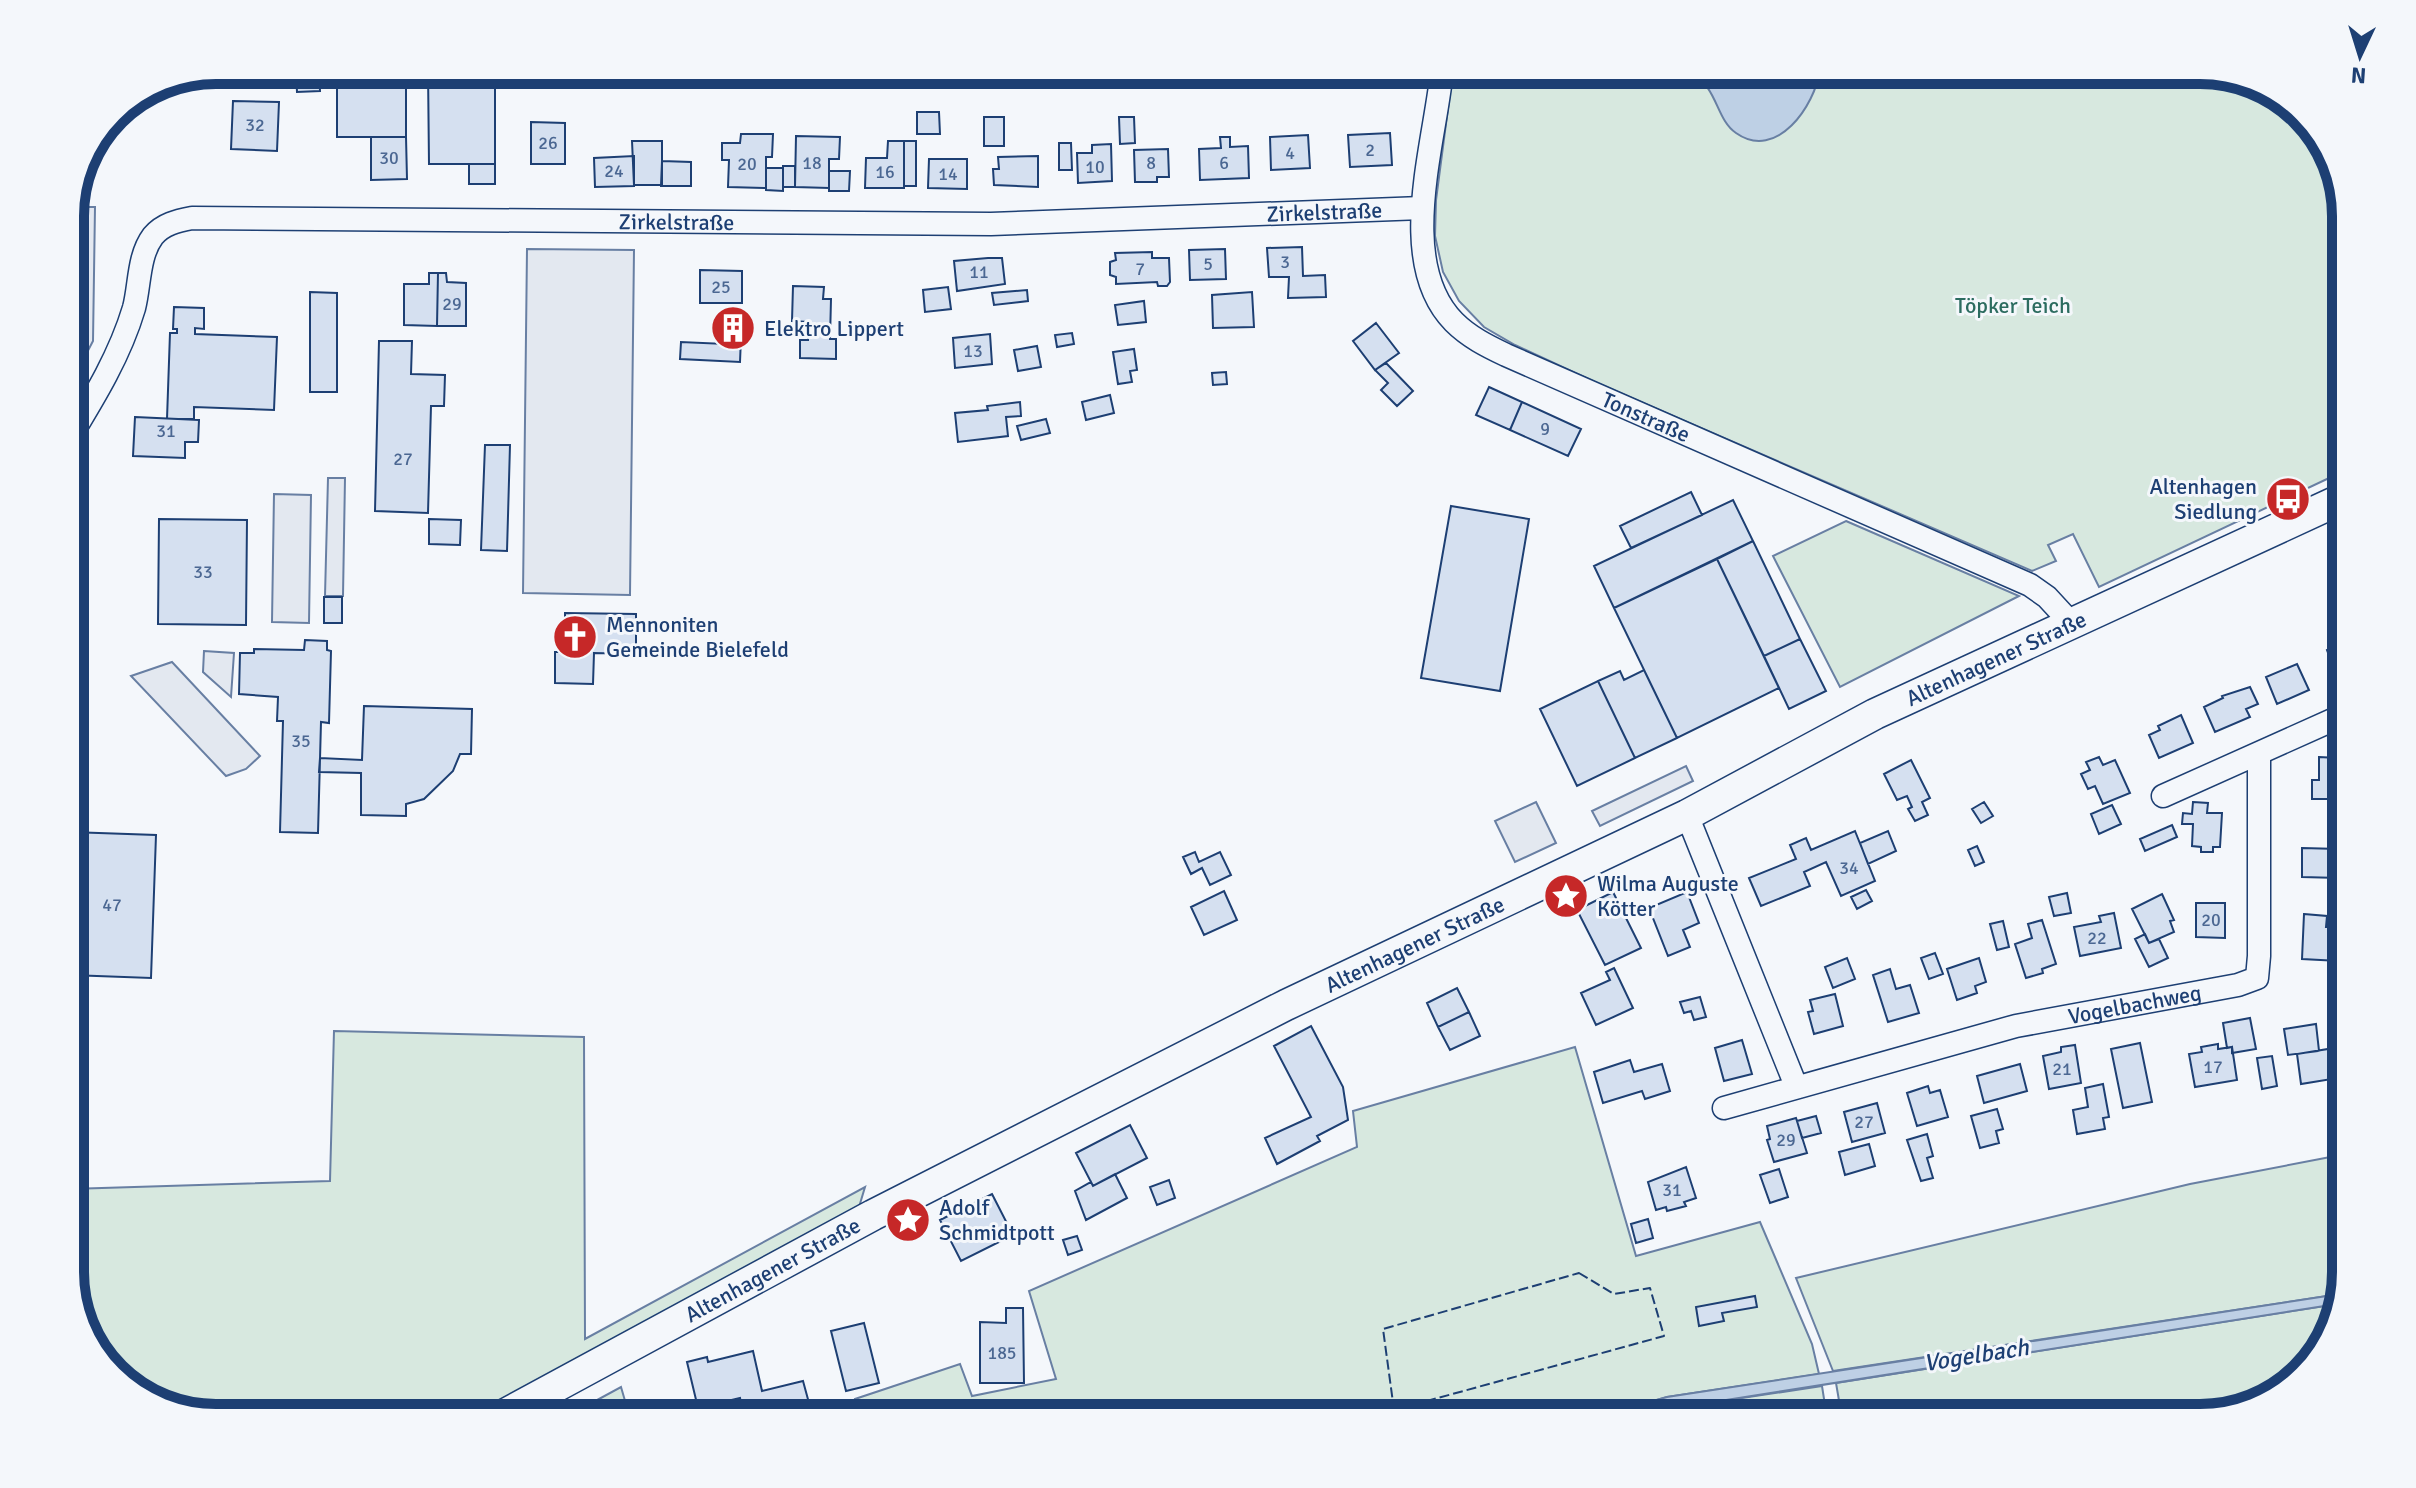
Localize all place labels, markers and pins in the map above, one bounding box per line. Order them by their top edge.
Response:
building icon: Elektro Lippert [709,304,757,352]
place label: Elektro Lippert [764,315,904,342]
place label: Altenhagen Siedlung [2149,473,2257,525]
bus stop icon: Altenhagen Siedlung [2264,475,2312,523]
place label: Mennoniten Gemeinde Bielefeld [606,611,789,663]
church icon: Mennoniten Gemeinde Bielefeld [551,613,599,661]
place label: Wilma Auguste Kötter [1597,870,1739,922]
place icon: Wilma Auguste Kötter [1542,872,1590,920]
place label: Adolf Schmidtpott [939,1194,1055,1246]
place icon: Adolf Schmidtpott [884,1196,932,1244]

